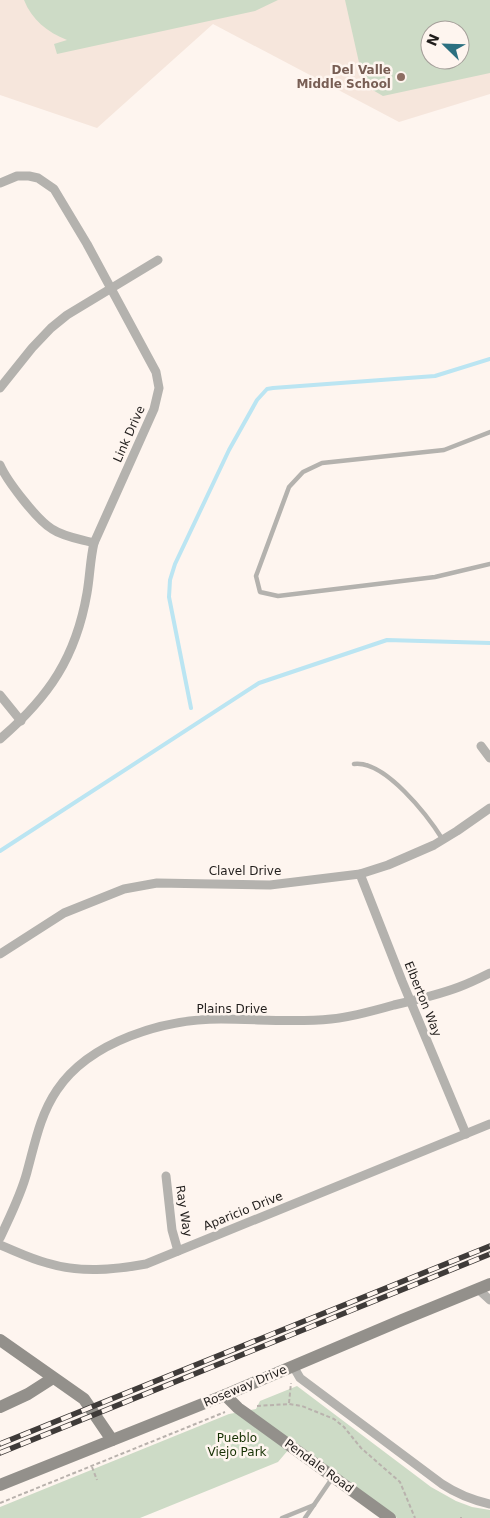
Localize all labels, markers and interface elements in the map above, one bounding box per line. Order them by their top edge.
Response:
north arrow [420,20,470,70]
text: N [423,31,443,48]
place label: Del Valle Middle School [296,63,391,91]
marker: Del Valle Middle School [395,71,407,83]
street label: Link Drive [110,404,148,464]
street label: Clavel Drive [209,864,281,878]
street label: Elberton Way [402,959,444,1039]
street label: Plains Drive [197,1002,267,1016]
street label: Ray Way [173,1184,195,1238]
street label: Aparicio Drive [201,1189,285,1233]
street label: Roseway Drive [201,1362,289,1410]
park label: Pueblo Viejo Park [207,1431,267,1459]
street label: Pendale Road [282,1436,356,1496]

